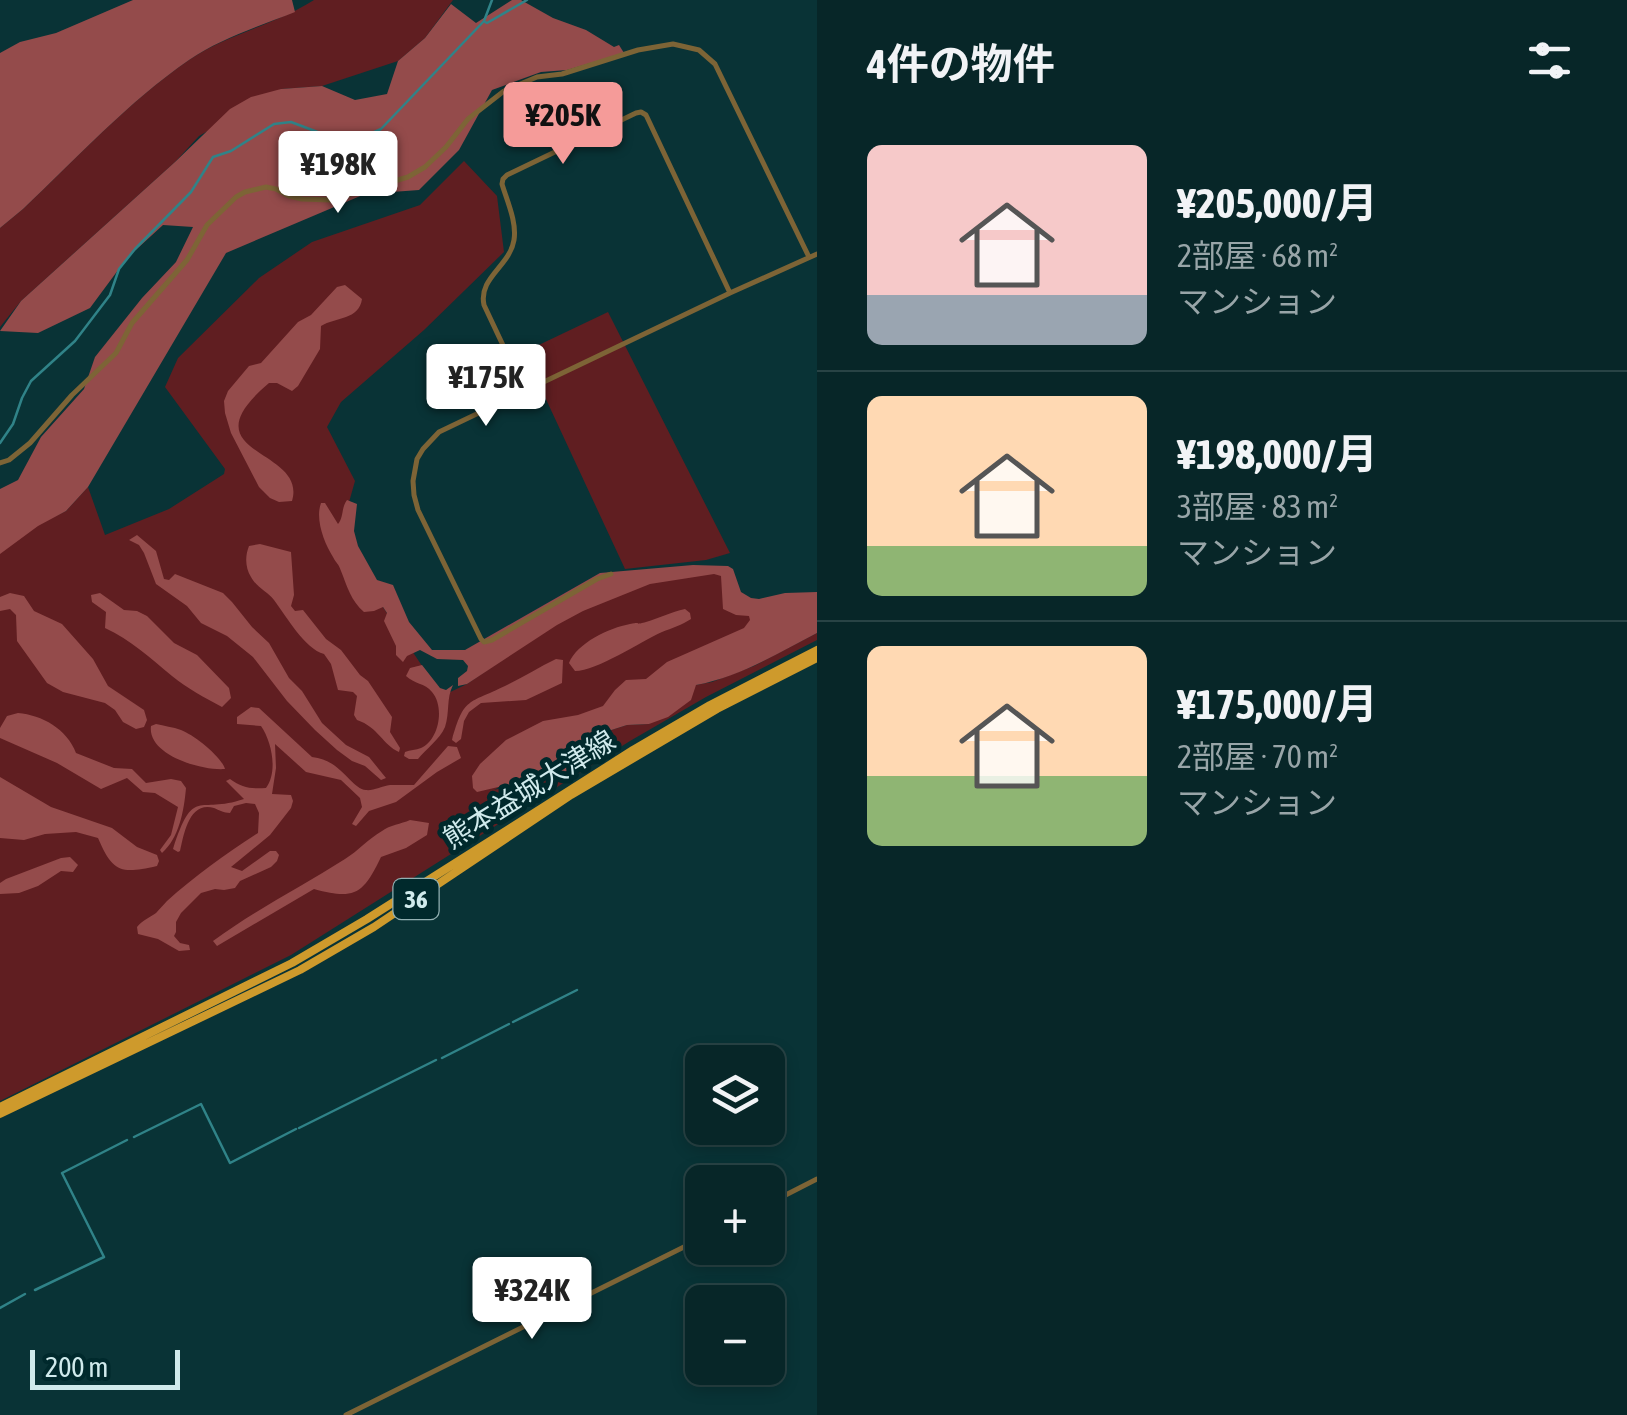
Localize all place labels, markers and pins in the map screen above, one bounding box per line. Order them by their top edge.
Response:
pin: ¥205K [493,82,633,167]
pin: ¥198K [268,131,408,216]
pin: ¥175K [416,344,556,429]
pin: ¥324K [462,1257,602,1342]

